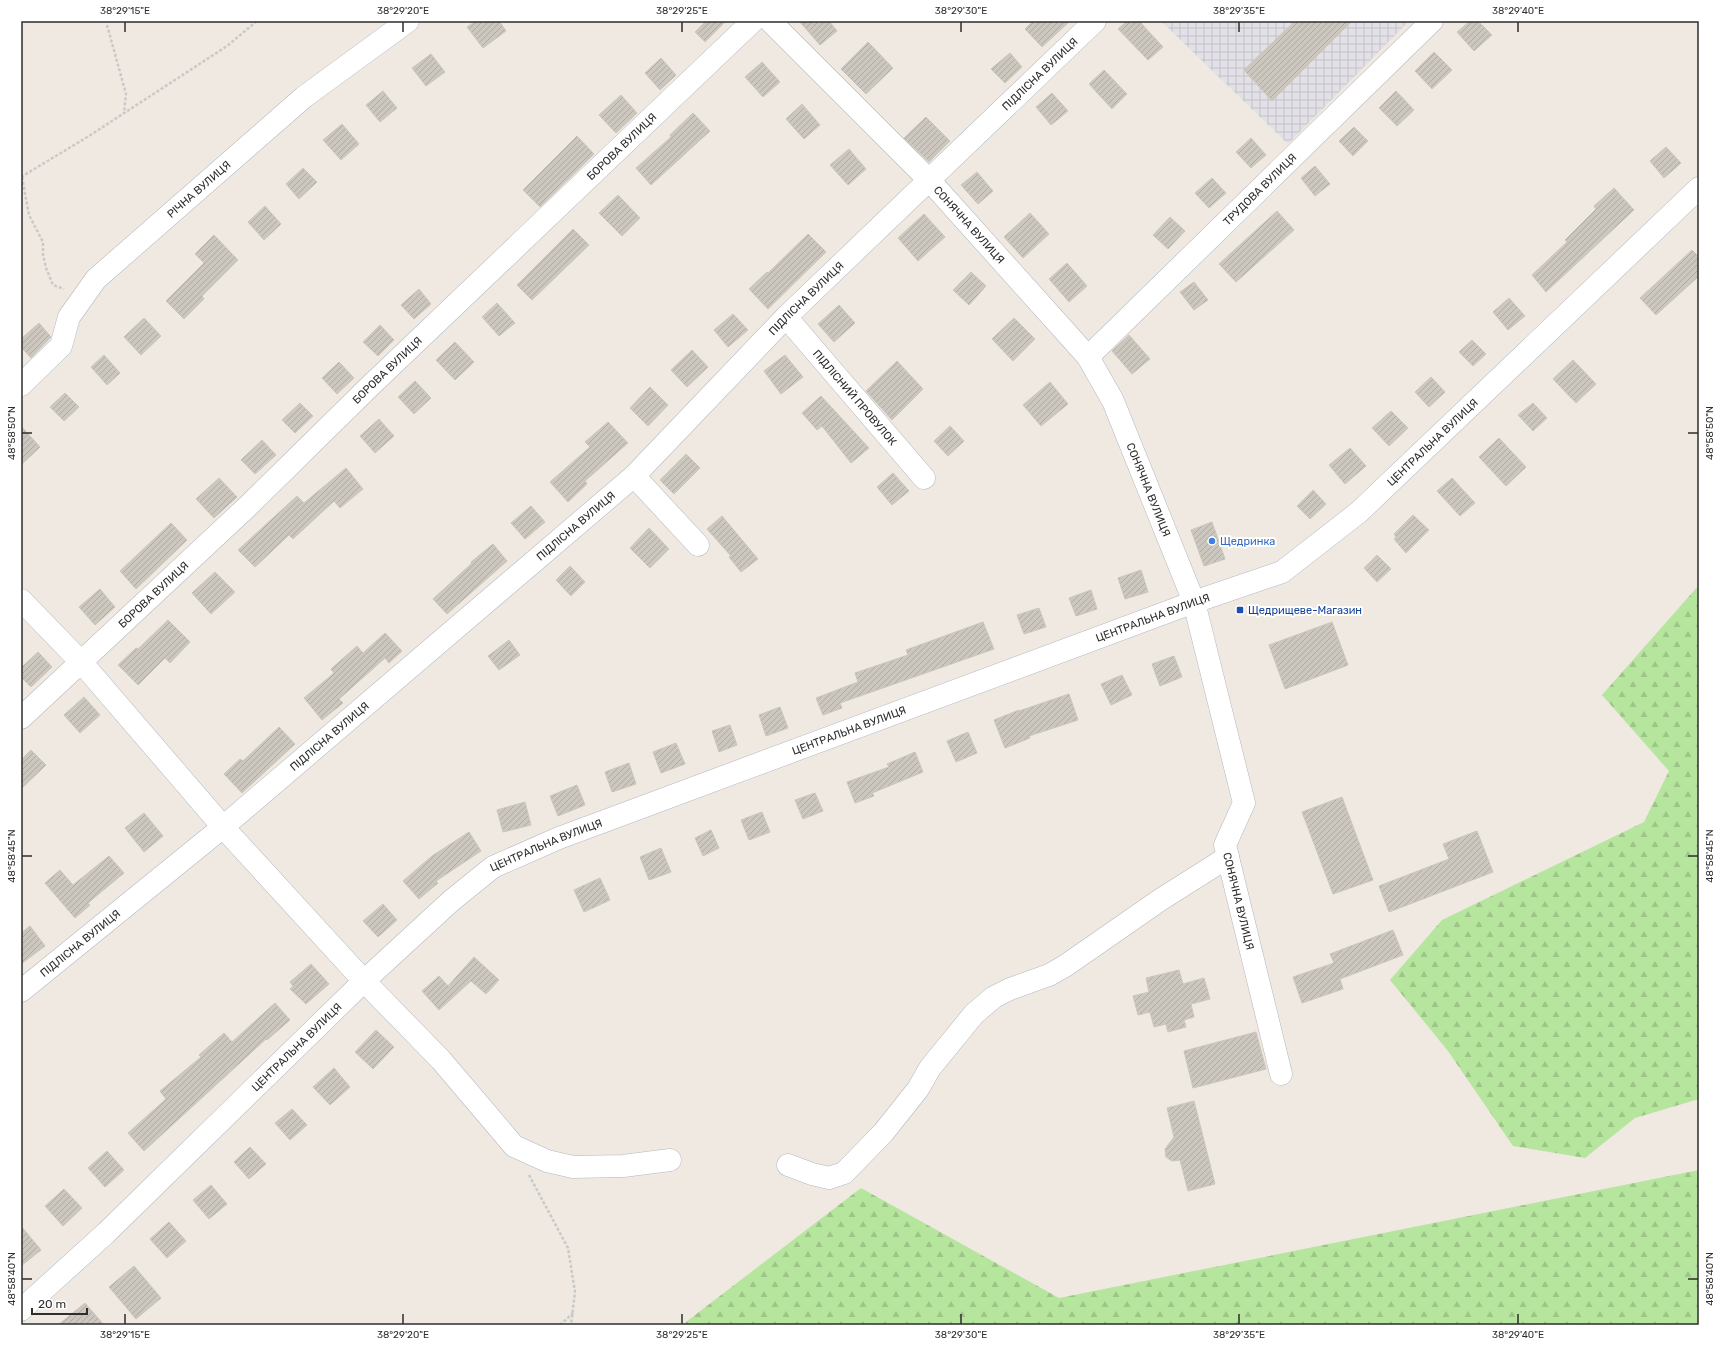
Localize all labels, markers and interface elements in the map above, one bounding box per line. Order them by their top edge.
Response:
text: 38°29'15"E [100,5,150,17]
text: 38°29'20"E [377,5,429,17]
text: 38°29'25"E [656,5,708,17]
text: 38°29'30"E [935,5,987,17]
text: 38°29'35"E [1213,5,1265,17]
text: 38°29'40"E [1492,5,1544,17]
street label: ПІДЛІСНА ВУЛИЦЯ [999,35,1080,113]
street label: БОРОВА ВУЛИЦЯ [584,110,659,183]
street label: ТРУДОВА ВУЛИЦЯ [1220,151,1299,228]
street label: РІЧНА ВУЛИЦЯ [164,158,233,220]
street label: СОНЯЧНА ВУЛИЦЯ [931,183,1007,266]
street label: ПІДЛІСНА ВУЛИЦЯ [766,259,846,338]
street label: БОРОВА ВУЛИЦЯ [350,334,424,406]
street label: ПІДЛІСНИЙ ПРОВУЛОК [810,347,900,448]
street label: ЦЕНТРАЛЬНА ВУЛИЦЯ [1384,396,1480,488]
text: 48°58'50"N [6,406,18,460]
text: 48°58'50"N [1704,406,1716,460]
street label: СОНЯЧНА ВУЛИЦЯ [1124,441,1173,538]
street label: ПІДЛІСНА ВУЛИЦЯ [534,489,618,563]
place label: Щедринка [1220,535,1275,548]
marker: Щедринка [1207,536,1217,546]
street label: БОРОВА ВУЛИЦЯ [116,559,191,630]
street label: ЦЕНТРАЛЬНА ВУЛИЦЯ [1094,591,1211,644]
place label: Щедрищеве-Магазин [1248,604,1362,617]
marker: Щедрищеве-Магазин [1235,605,1245,615]
street label: ПІДЛІСНА ВУЛИЦЯ [287,699,371,773]
street label: ЦЕНТРАЛЬНА ВУЛИЦЯ [790,703,908,757]
street label: ЦЕНТРАЛЬНА ВУЛИЦЯ [488,816,604,874]
text: 48°58'45"N [6,829,18,883]
text: 48°58'45"N [1704,829,1716,883]
street label: СОНЯЧНА ВУЛИЦЯ [1221,851,1257,951]
street label: ПІДЛІСНА ВУЛИЦЯ [37,907,123,980]
street label: ЦЕНТРАЛЬНА ВУЛИЦЯ [249,1000,344,1094]
text: 48°58'40"N [6,1252,18,1306]
text: 48°58'40"N [1704,1252,1716,1306]
scale bar [32,1290,87,1316]
text: 20 m [38,1297,66,1311]
text: 38°29'15"E [100,1329,150,1341]
text: 38°29'20"E [377,1329,429,1341]
text: 38°29'25"E [656,1329,708,1341]
text: 38°29'30"E [935,1329,987,1341]
text: 38°29'35"E [1213,1329,1265,1341]
text: 38°29'40"E [1492,1329,1544,1341]

